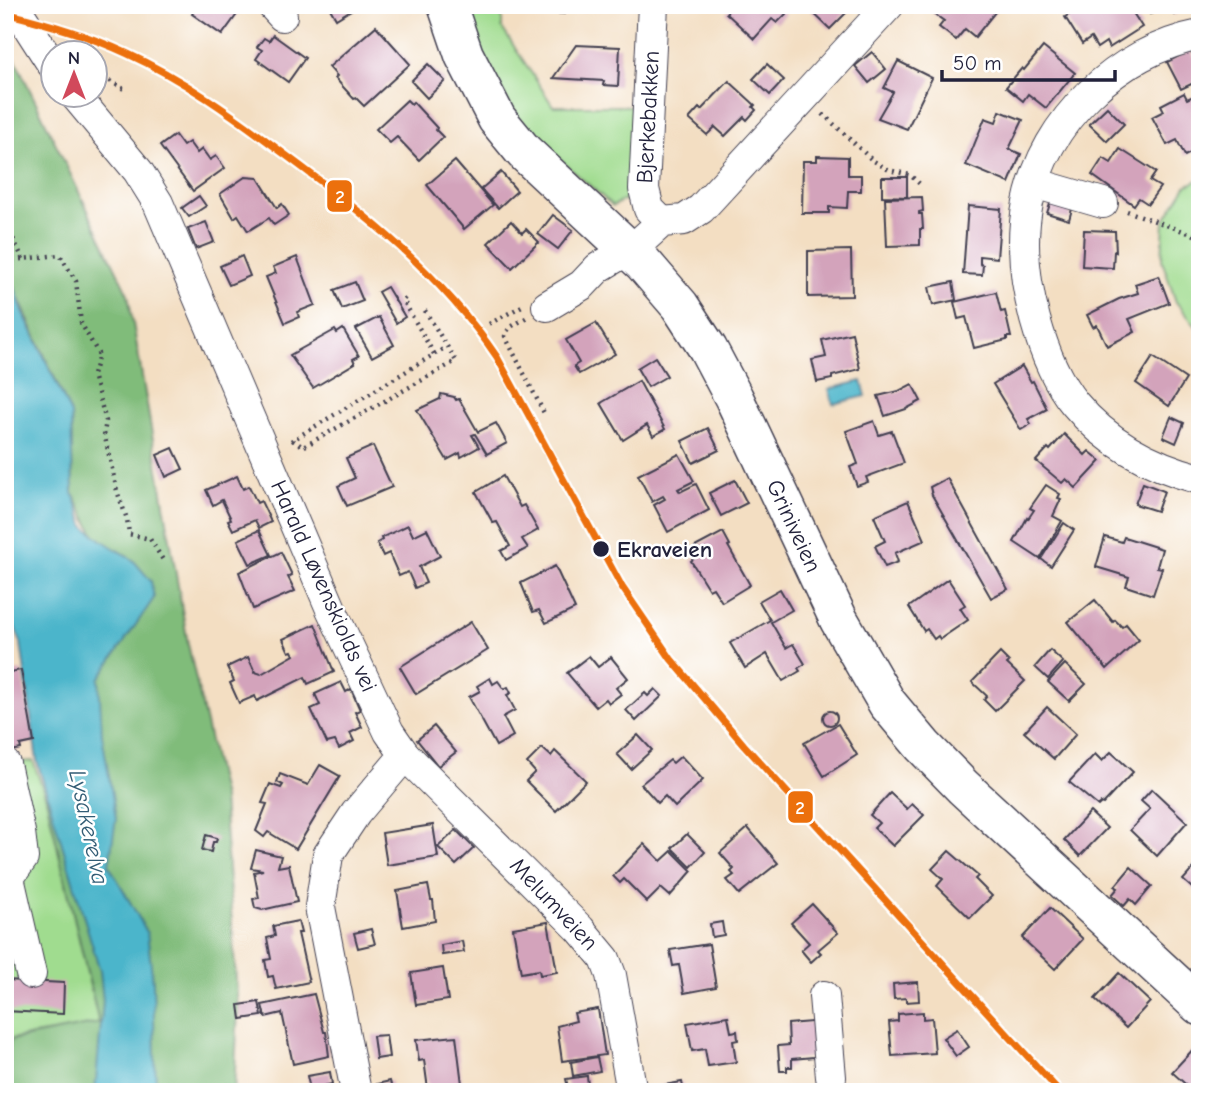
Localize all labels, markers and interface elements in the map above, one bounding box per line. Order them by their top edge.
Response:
north arrow [38,38,108,108]
scale bar [942,38,1116,82]
text: N [68,47,80,69]
street label: Bjerkebakken [631,50,665,184]
text: 50 m [953,51,1002,75]
line badge: 2 [326,179,353,213]
text: 2 [335,186,345,208]
street label: Griniveien [761,475,827,577]
street label: Harald Løvenskiolds vei [265,476,383,696]
place label: Ekraveien [617,536,712,563]
marker: Ekraveien [591,539,611,559]
water label: Lysakerelva [63,767,115,887]
line badge: 2 [787,790,814,824]
text: 2 [795,797,805,819]
street label: Melumveien [504,852,604,956]

